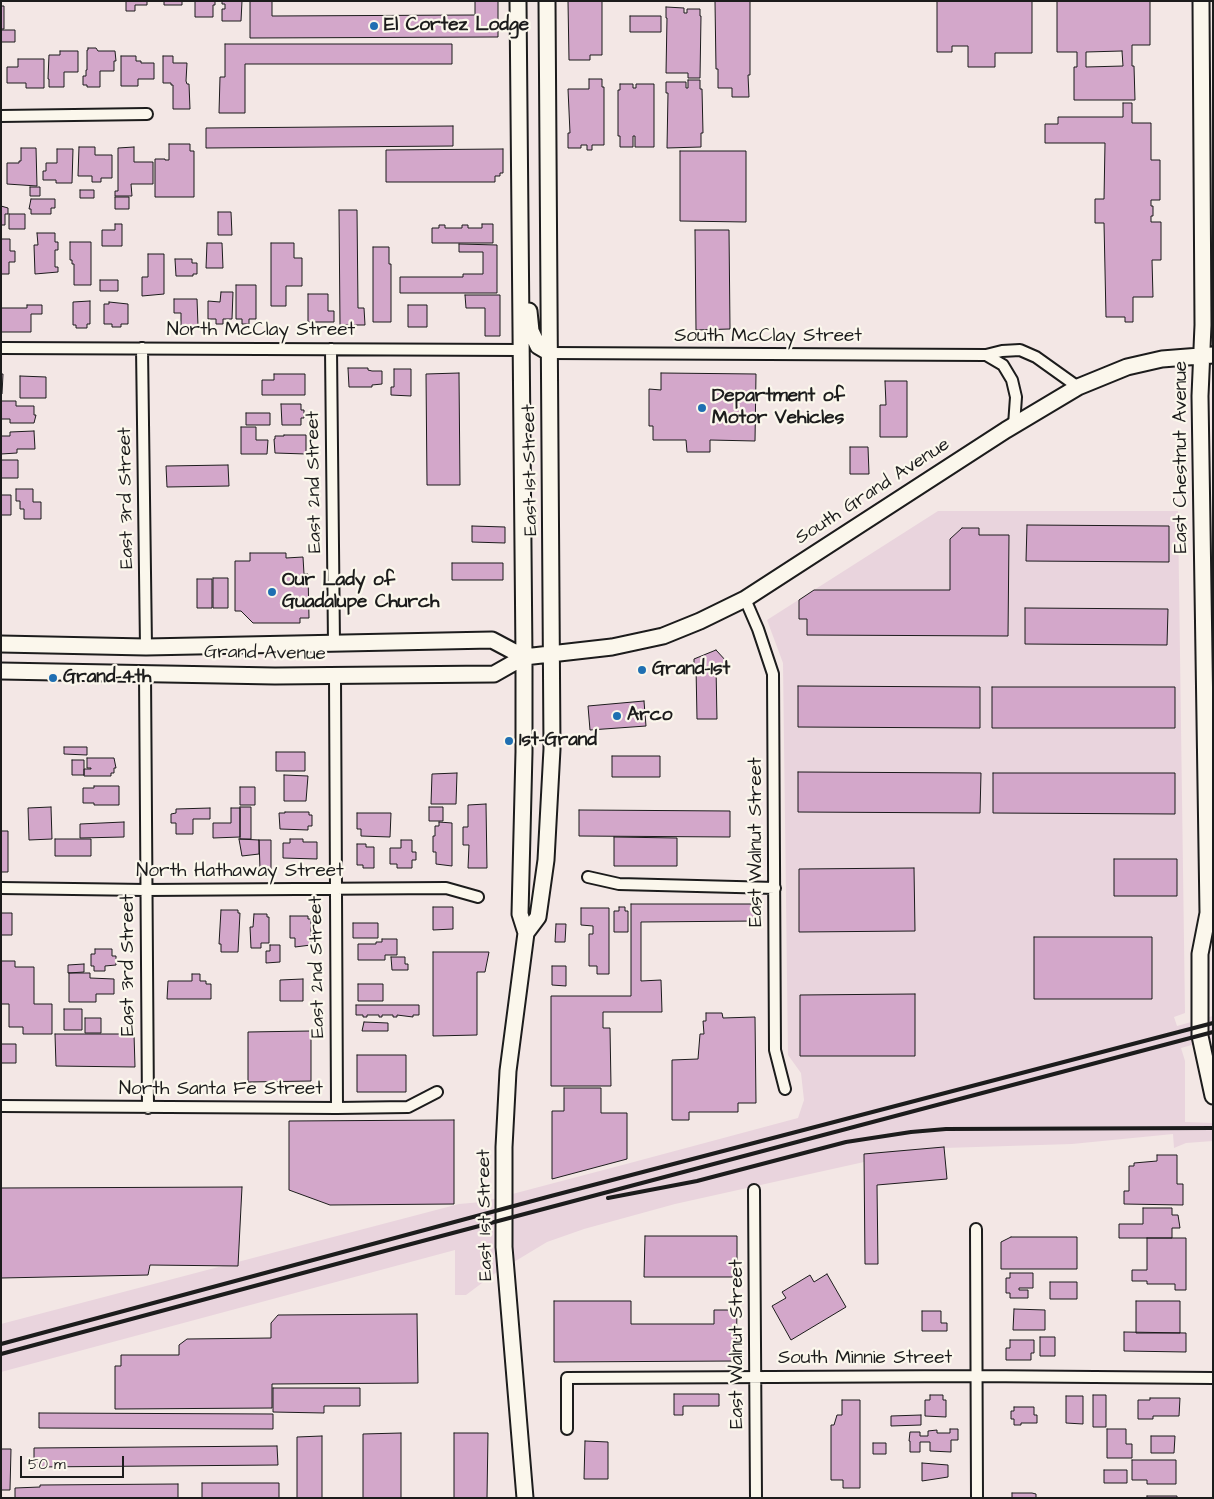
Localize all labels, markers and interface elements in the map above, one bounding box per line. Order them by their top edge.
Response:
place label: El Cortez Lodge [384,15,529,37]
marker: El Cortez Lodge [368,20,380,32]
street label: North McClay Street [167,320,355,342]
street label: South McClay Street [674,326,862,348]
street label: East Chestnut Avenue [1171,361,1193,553]
place label: Department of Motor Vehicles [712,386,845,430]
marker: Department of Motor Vehicles [696,402,708,414]
street label: East 1st Street [518,404,544,536]
street label: East 2nd Street [302,411,328,553]
street label: East 3rd Street [114,427,140,569]
street label: South Grand Avenue [792,434,954,550]
place label: Our Lady of Guadalupe Church [282,570,439,614]
marker: Our Lady of Guadalupe Church [266,586,278,598]
street label: Grand Avenue [204,642,326,666]
place label: Grand-1st [652,659,730,681]
marker: Grand-1st [636,664,648,676]
place label: Grand-4th [63,667,151,689]
marker: Grand-4th [47,672,59,684]
place label: Arco [627,705,672,727]
marker: Arco [611,710,623,722]
place label: 1st-Grand [519,730,597,752]
marker: 1st-Grand [503,735,515,747]
street label: East Walnut Street [746,757,768,927]
street label: North Hathaway Street [136,861,344,883]
street label: East 3rd Street [118,894,140,1036]
street label: East 2nd Street [305,896,331,1038]
street label: North Santa Fe Street [119,1079,323,1101]
street label: East 1st Street [473,1149,499,1281]
street label: East Walnut Street [727,1259,749,1429]
street label: South Minnie Street [778,1348,952,1370]
scale bar [22,1446,126,1478]
text: 50 m [28,1454,66,1475]

